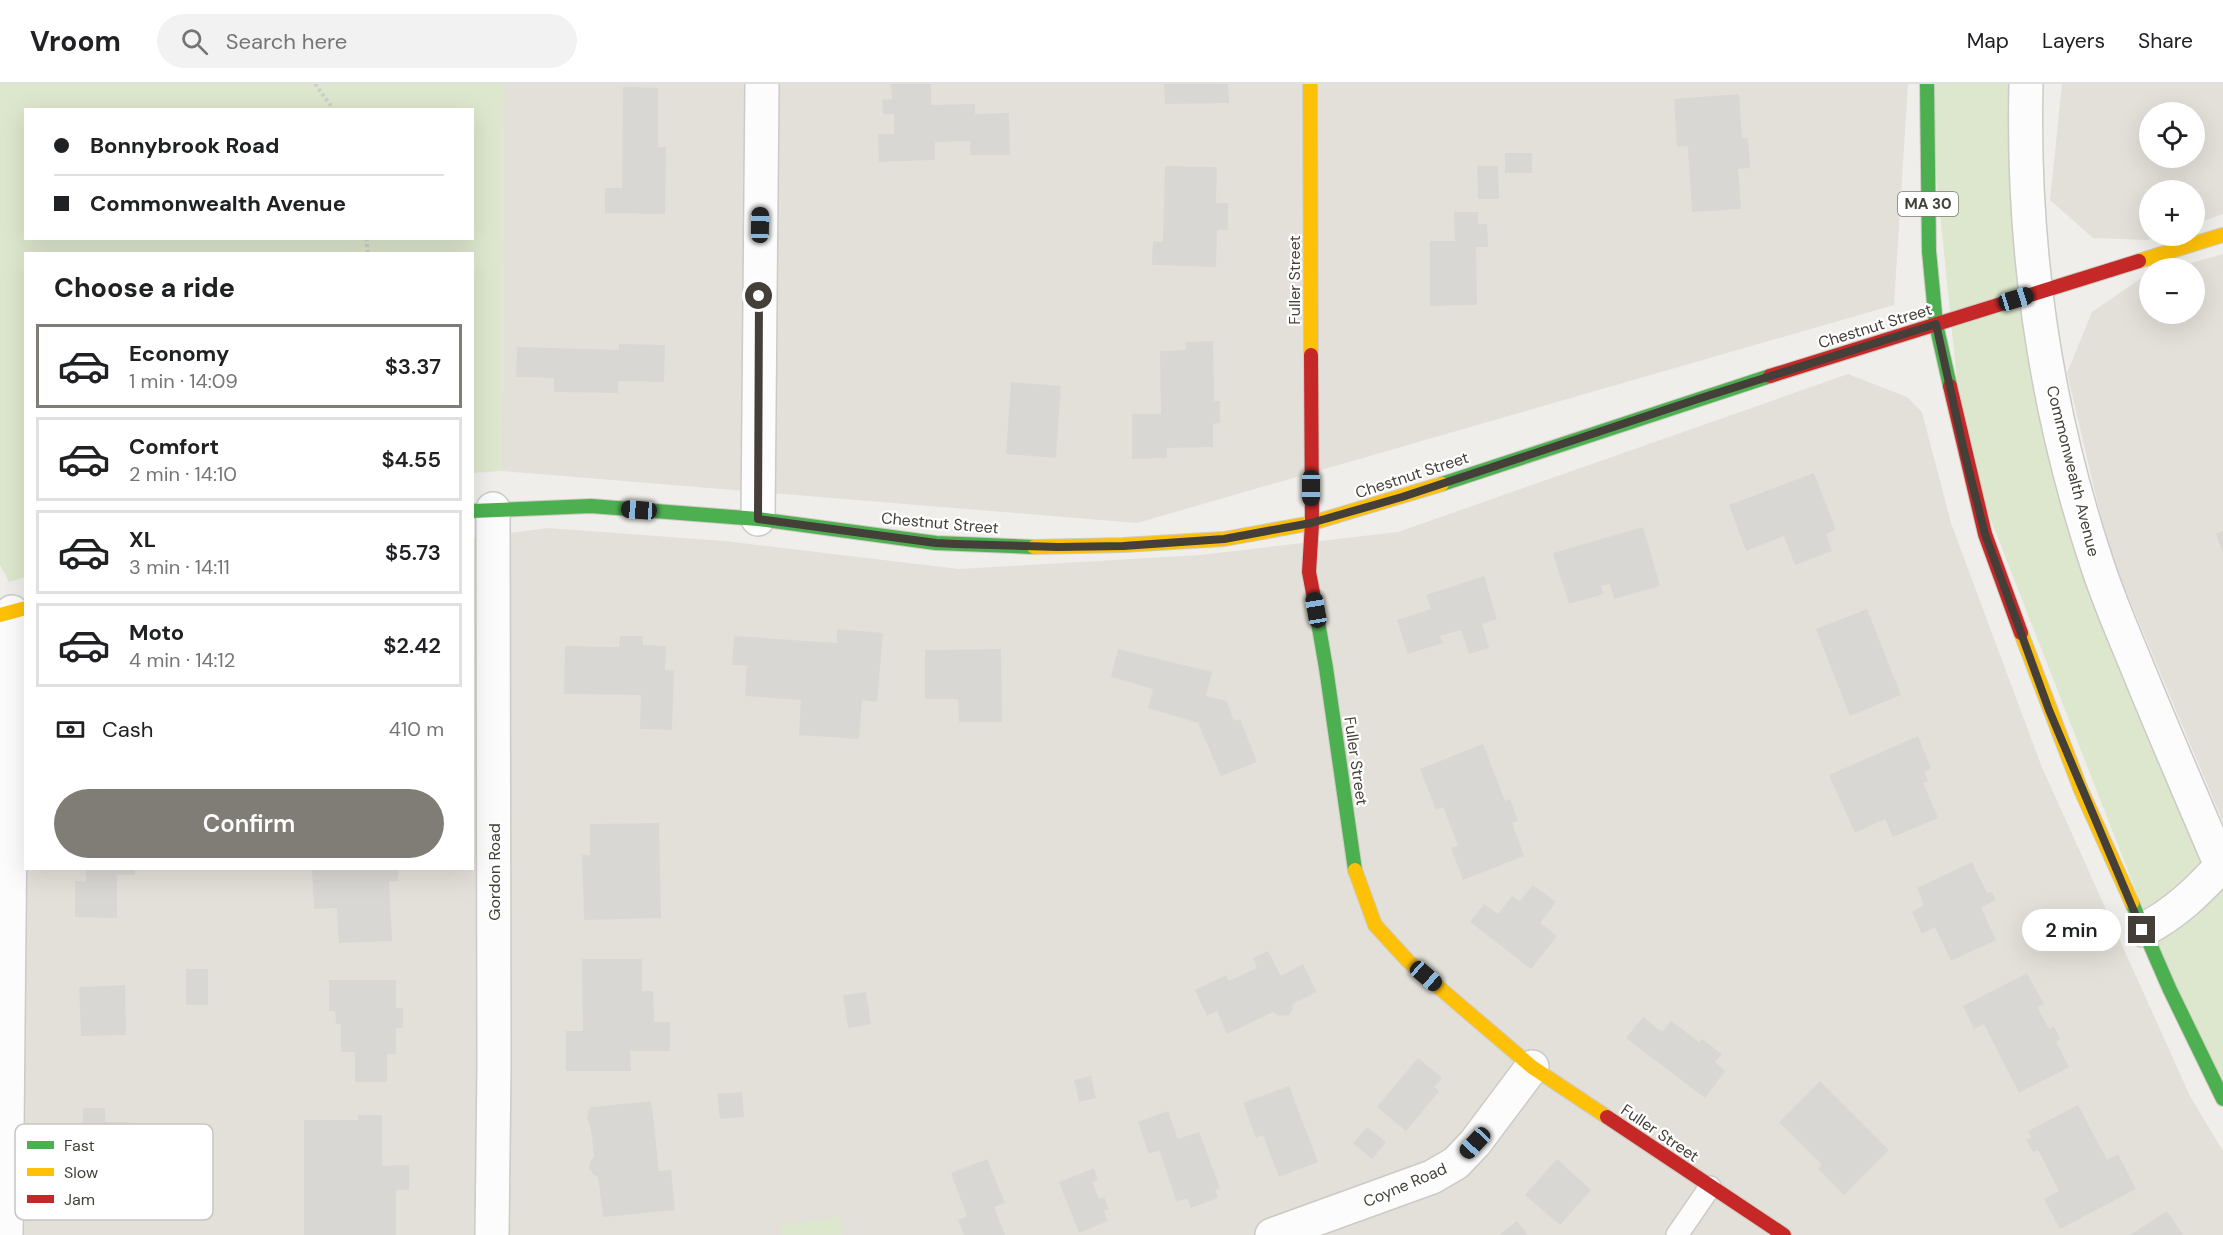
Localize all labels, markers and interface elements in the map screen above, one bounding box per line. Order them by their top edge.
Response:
search box [157,14,577,68]
text: Vroom [30,23,121,60]
icon: search [178,25,211,58]
text: Search here [226,27,347,56]
text: Map [1967,27,2009,55]
text: Layers [2042,27,2105,55]
text: Share [2138,27,2193,55]
map controls [2139,102,2205,324]
button: locate [2139,102,2205,168]
text: Bonnybrook Road [90,131,279,160]
button: + [2139,180,2205,246]
text: Commonwealth Avenue [90,189,346,218]
road number: MA 30 [1898,192,1958,216]
car [751,207,769,243]
street label: Fuller Street [1284,235,1305,325]
button: − [2139,258,2205,324]
text: Choose a ride [54,270,235,305]
route start [745,282,772,309]
car [1996,285,2036,313]
street label: Chestnut Street [1816,299,1934,353]
icon: car [57,339,111,393]
text: Economy [129,339,229,368]
text: $3.37 [385,352,441,381]
text: 1 min · 14:09 [129,368,238,394]
street label: Commonwealth Avenue [2042,383,2104,559]
icon: car [57,432,111,486]
text: Comfort [129,432,219,461]
text: $4.55 [381,445,441,474]
street label: Chestnut Street [1353,447,1471,503]
text: 2 min · 14:10 [129,461,237,487]
car [1302,470,1320,506]
car [620,500,658,520]
street label: Chestnut Street [880,507,1000,539]
icon: car [57,525,111,579]
text: XL [129,525,156,554]
text: $5.73 [385,538,441,567]
text: 3 min · 14:11 [129,554,230,580]
car [1304,591,1328,629]
icon: car [57,618,111,672]
text: Moto [129,618,184,647]
text: $2.42 [383,631,441,660]
text: 4 min · 14:12 [129,647,235,673]
icon: cash [54,713,87,746]
text: Cash [102,715,153,744]
street label: Fuller Street [1339,715,1373,807]
text: 410 m [389,716,444,742]
button: Confirm [54,789,444,858]
street label: Gordon Road [484,823,505,921]
callout: 2 min [2022,909,2121,951]
route end [2128,916,2155,943]
text: 2 min [2045,917,2098,943]
car [1407,957,1445,995]
street label: Fuller Street [1617,1099,1703,1167]
legend [15,1124,213,1220]
car [1456,1124,1494,1162]
text: Fast [64,1135,95,1156]
street label: Coyne Road [1360,1158,1450,1212]
text: Slow [64,1162,98,1183]
text: Jam [64,1189,95,1210]

